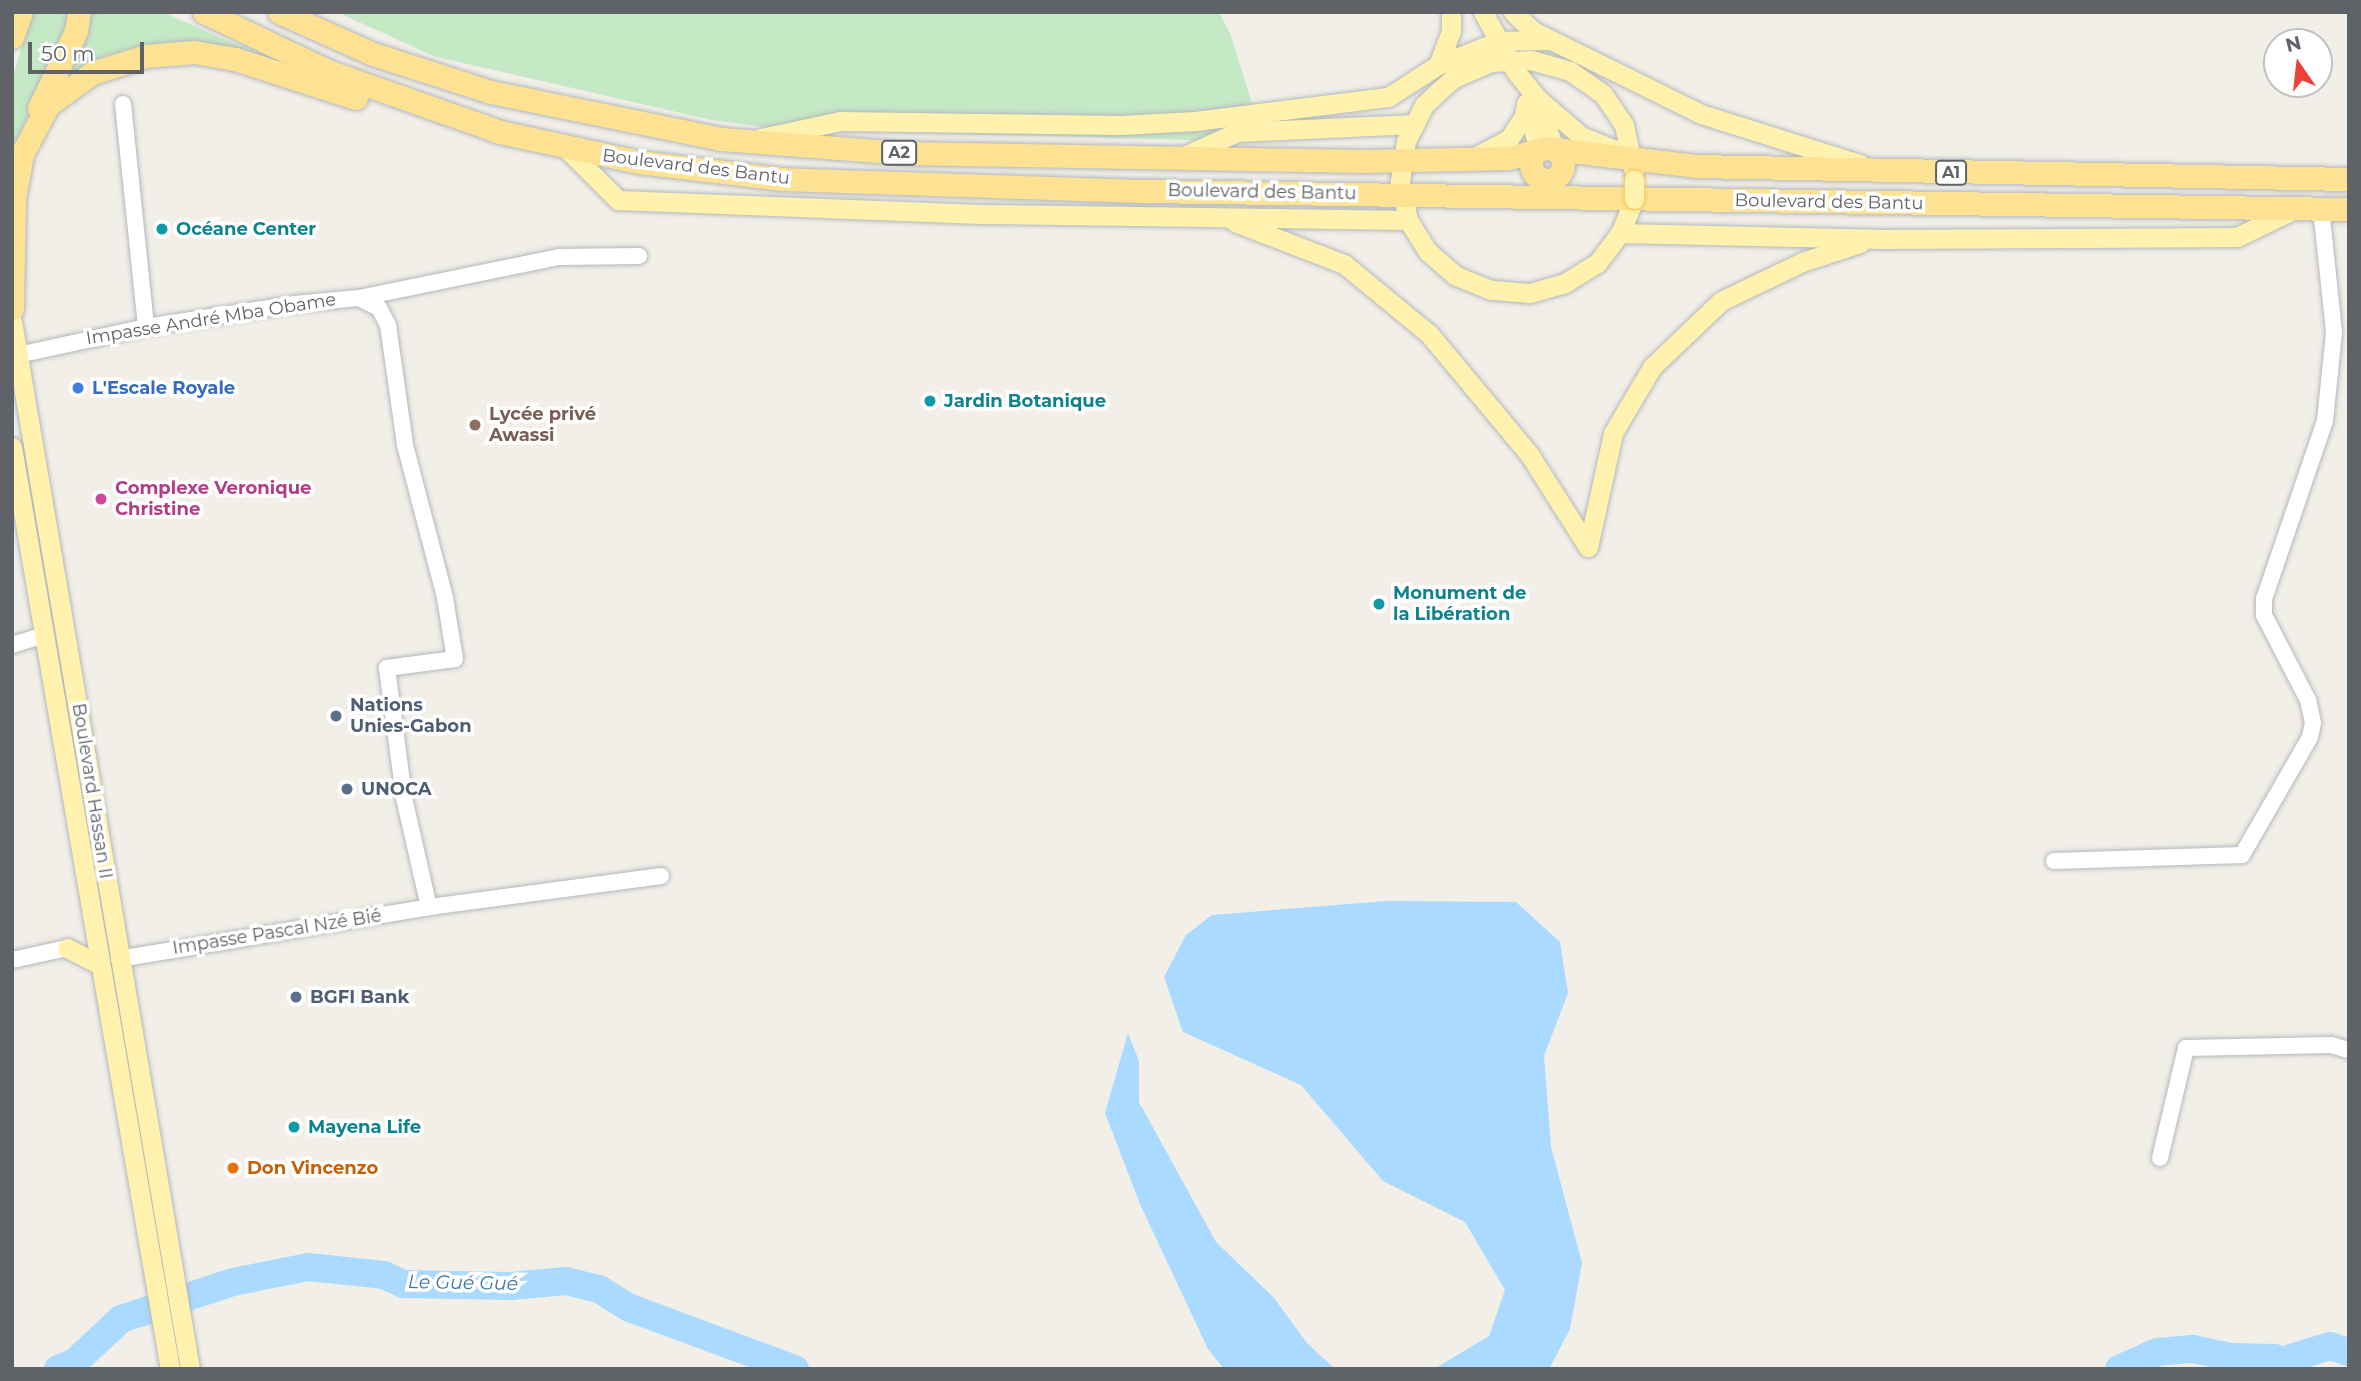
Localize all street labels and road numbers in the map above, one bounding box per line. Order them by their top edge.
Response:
road number: A2 [880,140,918,166]
street label: Boulevard des Bantu [601,145,791,189]
road number: A1 [1934,160,1968,186]
street label: Boulevard des Bantu [1167,180,1357,204]
street label: Boulevard des Bantu [1734,190,1924,214]
street label: Impasse André Mba Obame [84,289,338,349]
street label: Boulevard Hassan II [67,702,117,880]
street label: Impasse Pascal Nzé Bié [171,905,383,959]

